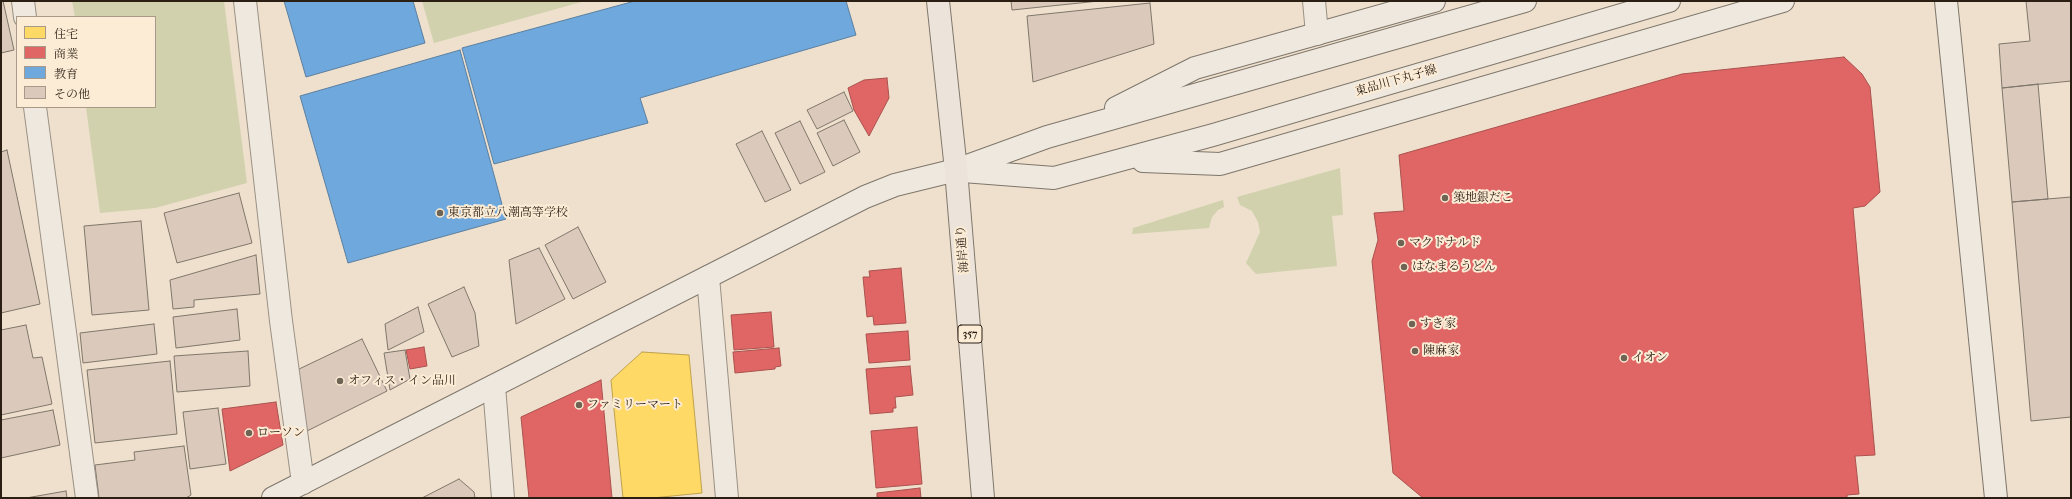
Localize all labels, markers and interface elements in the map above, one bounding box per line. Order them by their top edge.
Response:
legend [16,16,156,108]
text: 住宅 [54,27,78,41]
text: 商業 [54,47,78,61]
street label: 東品川下丸子線 [1354,63,1438,99]
text: 教育 [54,67,78,81]
text: その他 [54,87,90,101]
place label: 築地銀だこ [1453,191,1513,205]
marker: 築地銀だこ [1440,193,1450,203]
place label: 東京都立八潮高等学校 [448,206,568,220]
marker: 東京都立八潮高等学校 [435,208,445,218]
street label: 海岸通り [954,224,972,274]
place label: マクドナルド [1409,236,1481,250]
marker: マクドナルド [1396,238,1406,248]
place label: はなまるうどん [1412,260,1496,274]
marker: はなまるうどん [1399,262,1409,272]
place label: すき家 [1420,317,1456,331]
marker: すき家 [1407,319,1417,329]
road number: 357 [958,325,982,343]
place label: 陳麻家 [1423,344,1459,358]
marker: 陳麻家 [1410,346,1420,356]
place label: イオン [1632,351,1668,365]
marker: イオン [1619,353,1629,363]
place label: オフィス・イン品川 [348,374,456,388]
marker: オフィス・イン品川 [335,376,345,386]
place label: ファミリーマート [587,398,683,412]
marker: ファミリーマート [574,400,584,410]
place label: ローソン [257,426,305,440]
marker: ローソン [244,428,254,438]

